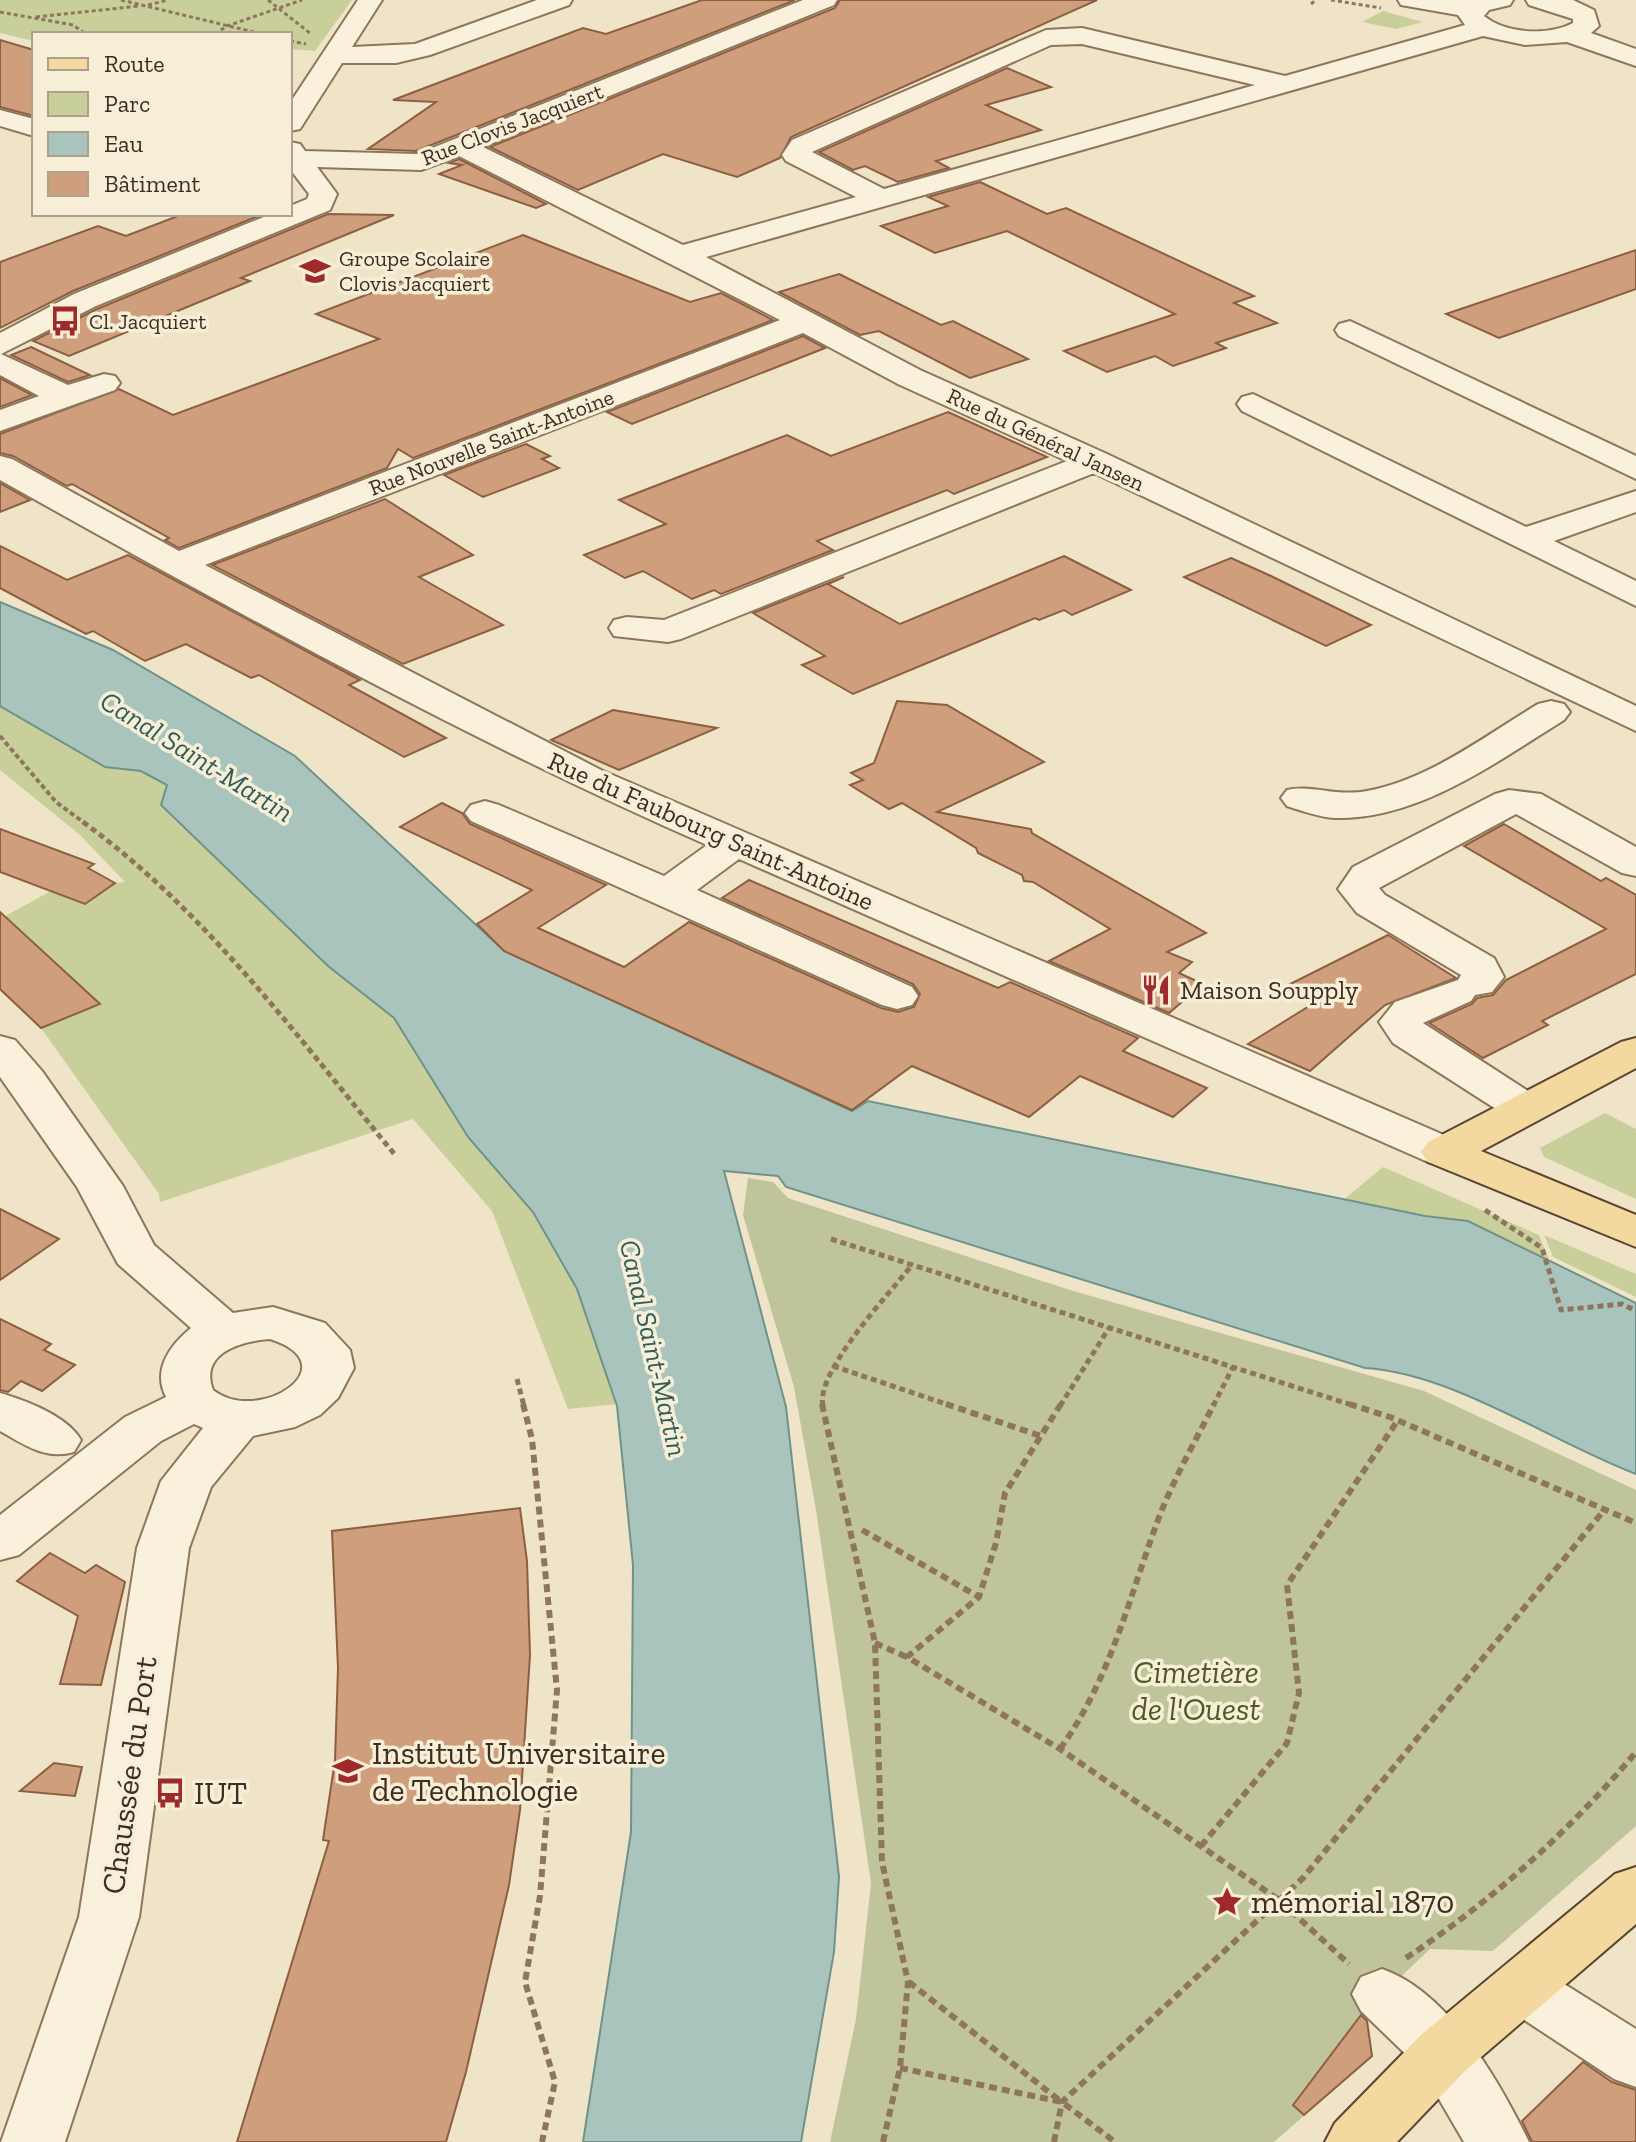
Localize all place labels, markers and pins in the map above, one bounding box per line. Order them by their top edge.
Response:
place label: Groupe Scolaire Clovis Jacquiert [339,245,491,297]
school or university icon: Groupe Scolaire Clovis Jacquiert [298,254,332,288]
bus stop icon: Cl. Jacquiert [48,304,82,338]
place label: Cl. Jacquiert [89,308,207,335]
restaurant icon: Maison Soupply [1139,973,1173,1007]
place label: Maison Soupply [1180,974,1359,1006]
place label: Institut Universitaire de Technologie [372,1734,666,1809]
school or university icon: Institut Universitaire de Technologie [331,1754,365,1788]
place label: IUT [194,1774,247,1812]
bus stop icon: IUT [153,1776,187,1810]
place label: mémorial 1870 [1251,1883,1454,1921]
place icon: mémorial 1870 [1210,1885,1244,1919]

